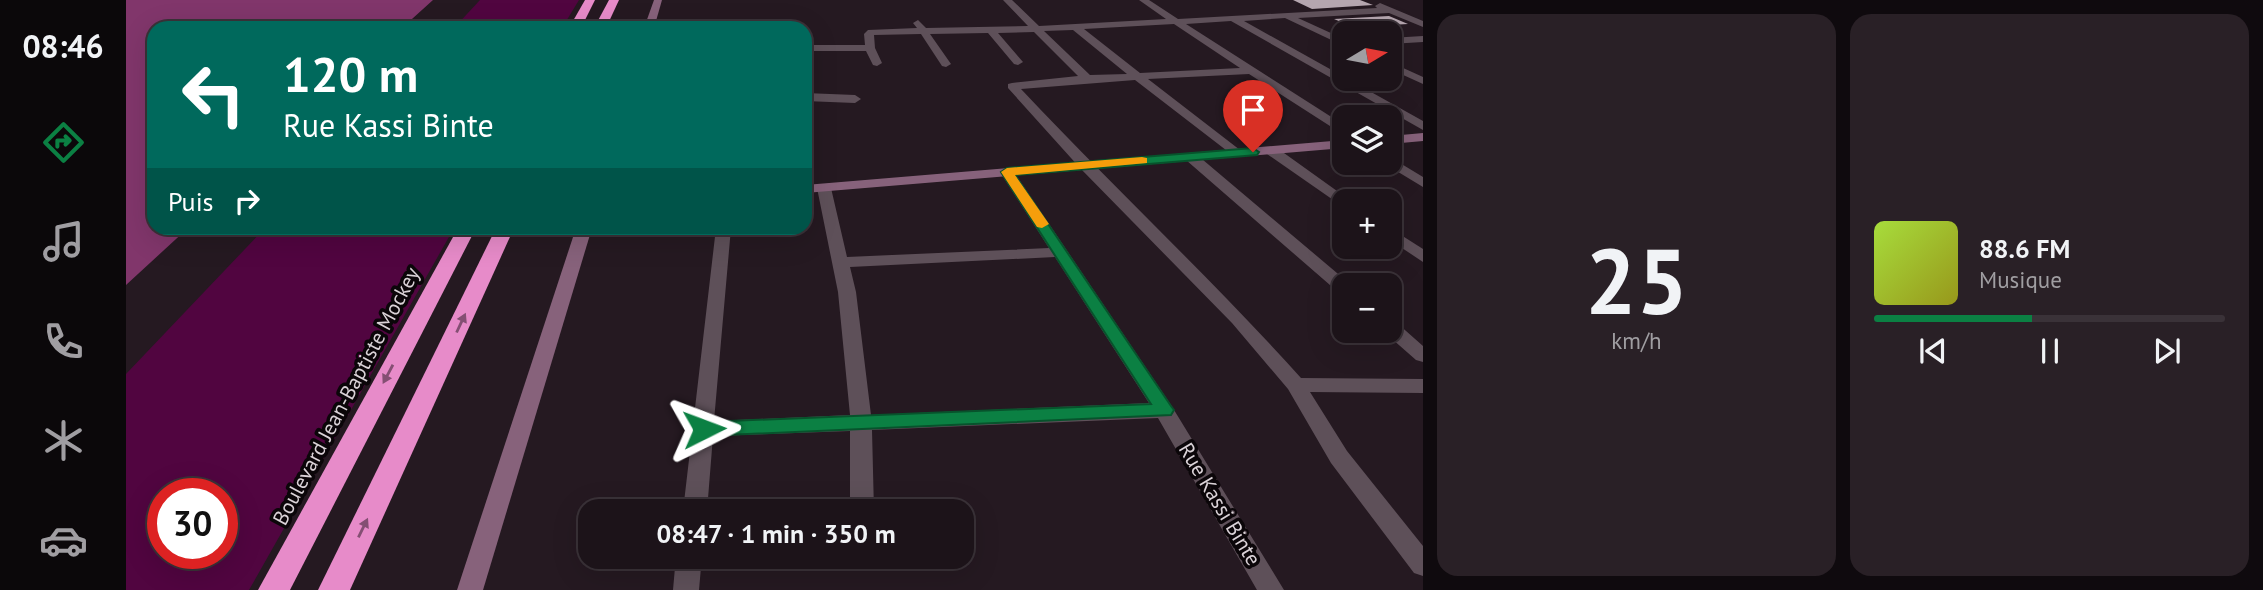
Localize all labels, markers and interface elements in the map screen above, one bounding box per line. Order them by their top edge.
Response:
north arrow [1332,21,1402,91]
map controls [1332,21,1402,343]
text: 08:46 [22,25,104,67]
text: 120 m [283,42,418,106]
icon: left [168,49,259,140]
pin [1223,80,1283,152]
icon: arrive [1234,91,1272,129]
text: Rue Kassi Binte [283,104,494,146]
button: layers [1332,105,1402,175]
icon: directions [39,118,88,167]
icon: right [228,182,266,220]
text: Puis [168,185,214,218]
button: + [1332,189,1402,259]
icon: music [39,217,88,266]
text: 25 [1585,221,1688,339]
text: 88.6 FM [1979,232,2070,265]
street label: Boulevard Jean-Baptiste Mockey [266,262,426,529]
text: Musique [1979,265,2062,294]
button: − [1332,273,1402,343]
one-way arrow [455,313,466,333]
icon: phone [39,317,88,366]
text: km/h [1611,326,1662,355]
icon: previous [1914,332,1952,370]
icon: pause [2031,332,2069,370]
icon: next [2148,332,2186,370]
one-way arrow [383,364,394,384]
position arrow [667,392,741,466]
icon: climate [39,416,88,465]
street label: Rue Kassi Binte [1173,438,1267,570]
speed limit sign: 30 [147,478,238,569]
icon: car [39,516,88,565]
text: 08:47 · 1 min · 350 m [656,517,896,550]
one-way arrow [357,518,369,538]

